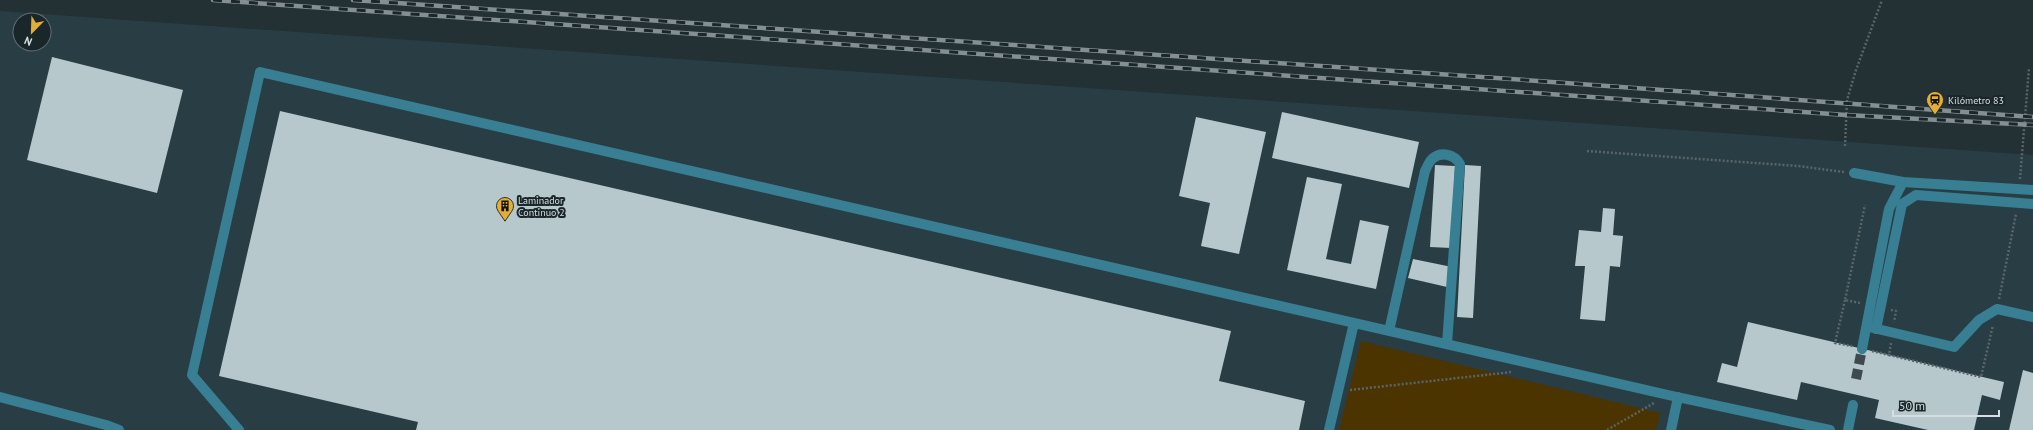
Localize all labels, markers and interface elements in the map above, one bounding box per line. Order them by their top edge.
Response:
north arrow [12,12,52,52]
text: N [22,33,34,49]
station icon: Kilómetro 83 [1925,90,1945,115]
place label: Kilómetro 83 [1948,94,2004,107]
place label: Laminador Continuo 2 [518,194,565,219]
building icon: Laminador Continuo 2 [495,196,515,221]
scale bar [1893,392,1999,418]
text: 50 m [1899,398,1925,413]

